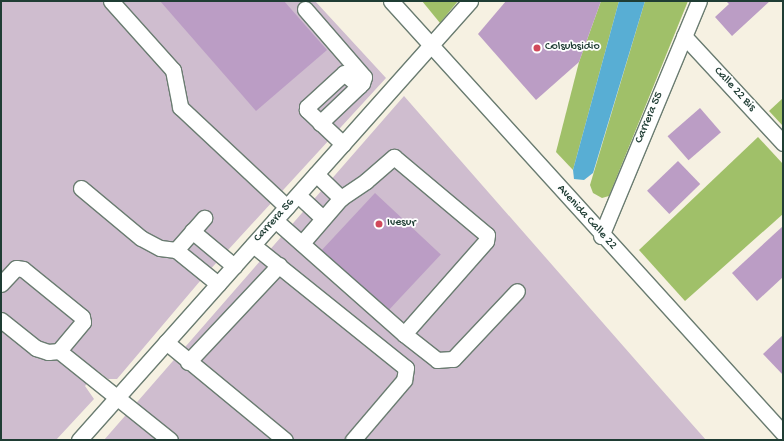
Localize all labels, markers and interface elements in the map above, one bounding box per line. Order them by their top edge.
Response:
place label: Colsubsidio [545,41,600,55]
marker: Colsubsidio [532,43,542,53]
street label: Calle 22 Bis [710,65,758,115]
street label: Carrera 55 [633,90,667,146]
street label: Avenida Calle 22 [553,182,619,254]
street label: Carrera 56 [252,196,298,246]
place label: Ivesur [387,217,416,231]
marker: Ivesur [374,219,384,229]

